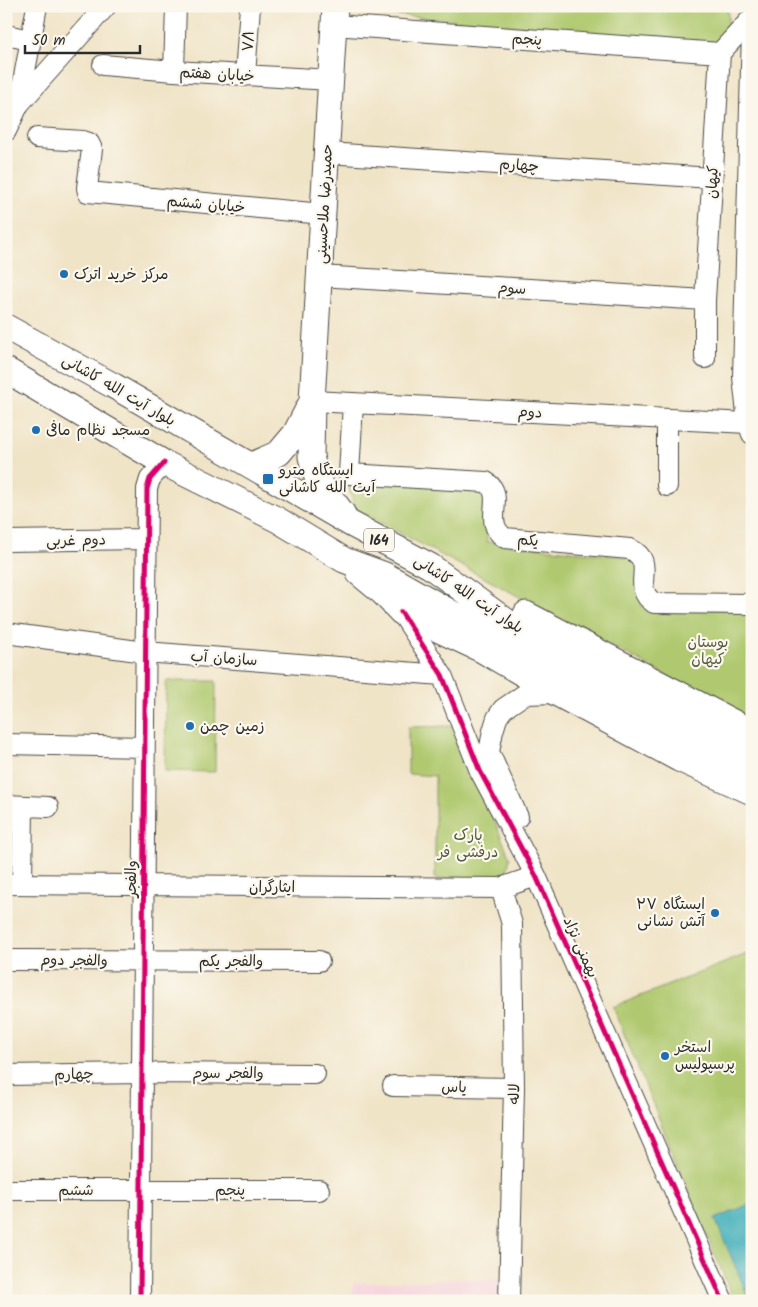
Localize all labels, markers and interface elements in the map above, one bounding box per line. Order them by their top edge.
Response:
scale bar [25,22,140,54]
street label: پنجم [511,27,543,53]
text: 50 m [32,29,66,53]
street label: ۷/۱ [236,30,262,53]
street label: خیابان هفتم [179,61,255,89]
street label: حمیدرضا ملاحسینی [310,143,340,265]
street label: چهارم [498,153,540,179]
street label: کیهان [700,165,726,199]
street label: خیابان ششم [166,190,246,220]
place label: مرکز خرید اترک [74,263,168,287]
marker: مرکز خرید اترک [58,268,70,280]
street label: سوم [497,276,527,302]
street label: بلوار آیت الله کاشانی [57,349,180,433]
street label: دوم [517,400,543,426]
place label: مسجد نظام مافی [46,419,150,443]
marker: مسجد نظام مافی [30,424,42,436]
place label: ایستگاه مترو آیت الله کاشانی [278,459,377,500]
marker: ایستگاه مترو آیت الله کاشانی [261,472,275,486]
street label: دوم غربی [46,528,106,554]
road number: 164 [364,528,394,552]
street label: یکم [516,528,540,554]
street label: بلوار آیت الله کاشانی [409,549,528,640]
park label: بوستان کیهان [688,631,728,672]
street label: سازمان آب [190,645,258,673]
place label: زمین چمن [200,715,265,739]
marker: زمین چمن [184,720,196,732]
park label: پارک درفشی فر [436,824,498,865]
street label: والفجر [120,860,144,899]
street label: ایثارگران [249,876,295,900]
place label: ایستگاه ۲۷ آتش نشانی [636,893,706,934]
marker: ایستگاه ۲۷ آتش نشانی [709,907,721,919]
street label: بهمنی نژاد [556,913,604,982]
street label: والفجر دوم [40,948,108,974]
street label: والفجر یکم [199,950,263,974]
place label: استخر پرسپولیس [673,1036,735,1077]
marker: استخر پرسپولیس [659,1050,671,1062]
street label: والفجر سوم [192,1062,264,1086]
street label: چهارم [54,1063,94,1087]
street label: یاس [441,1076,467,1100]
street label: لاله [503,1083,527,1105]
street label: ششم [58,1179,94,1203]
street label: پنجم [215,1179,245,1203]

